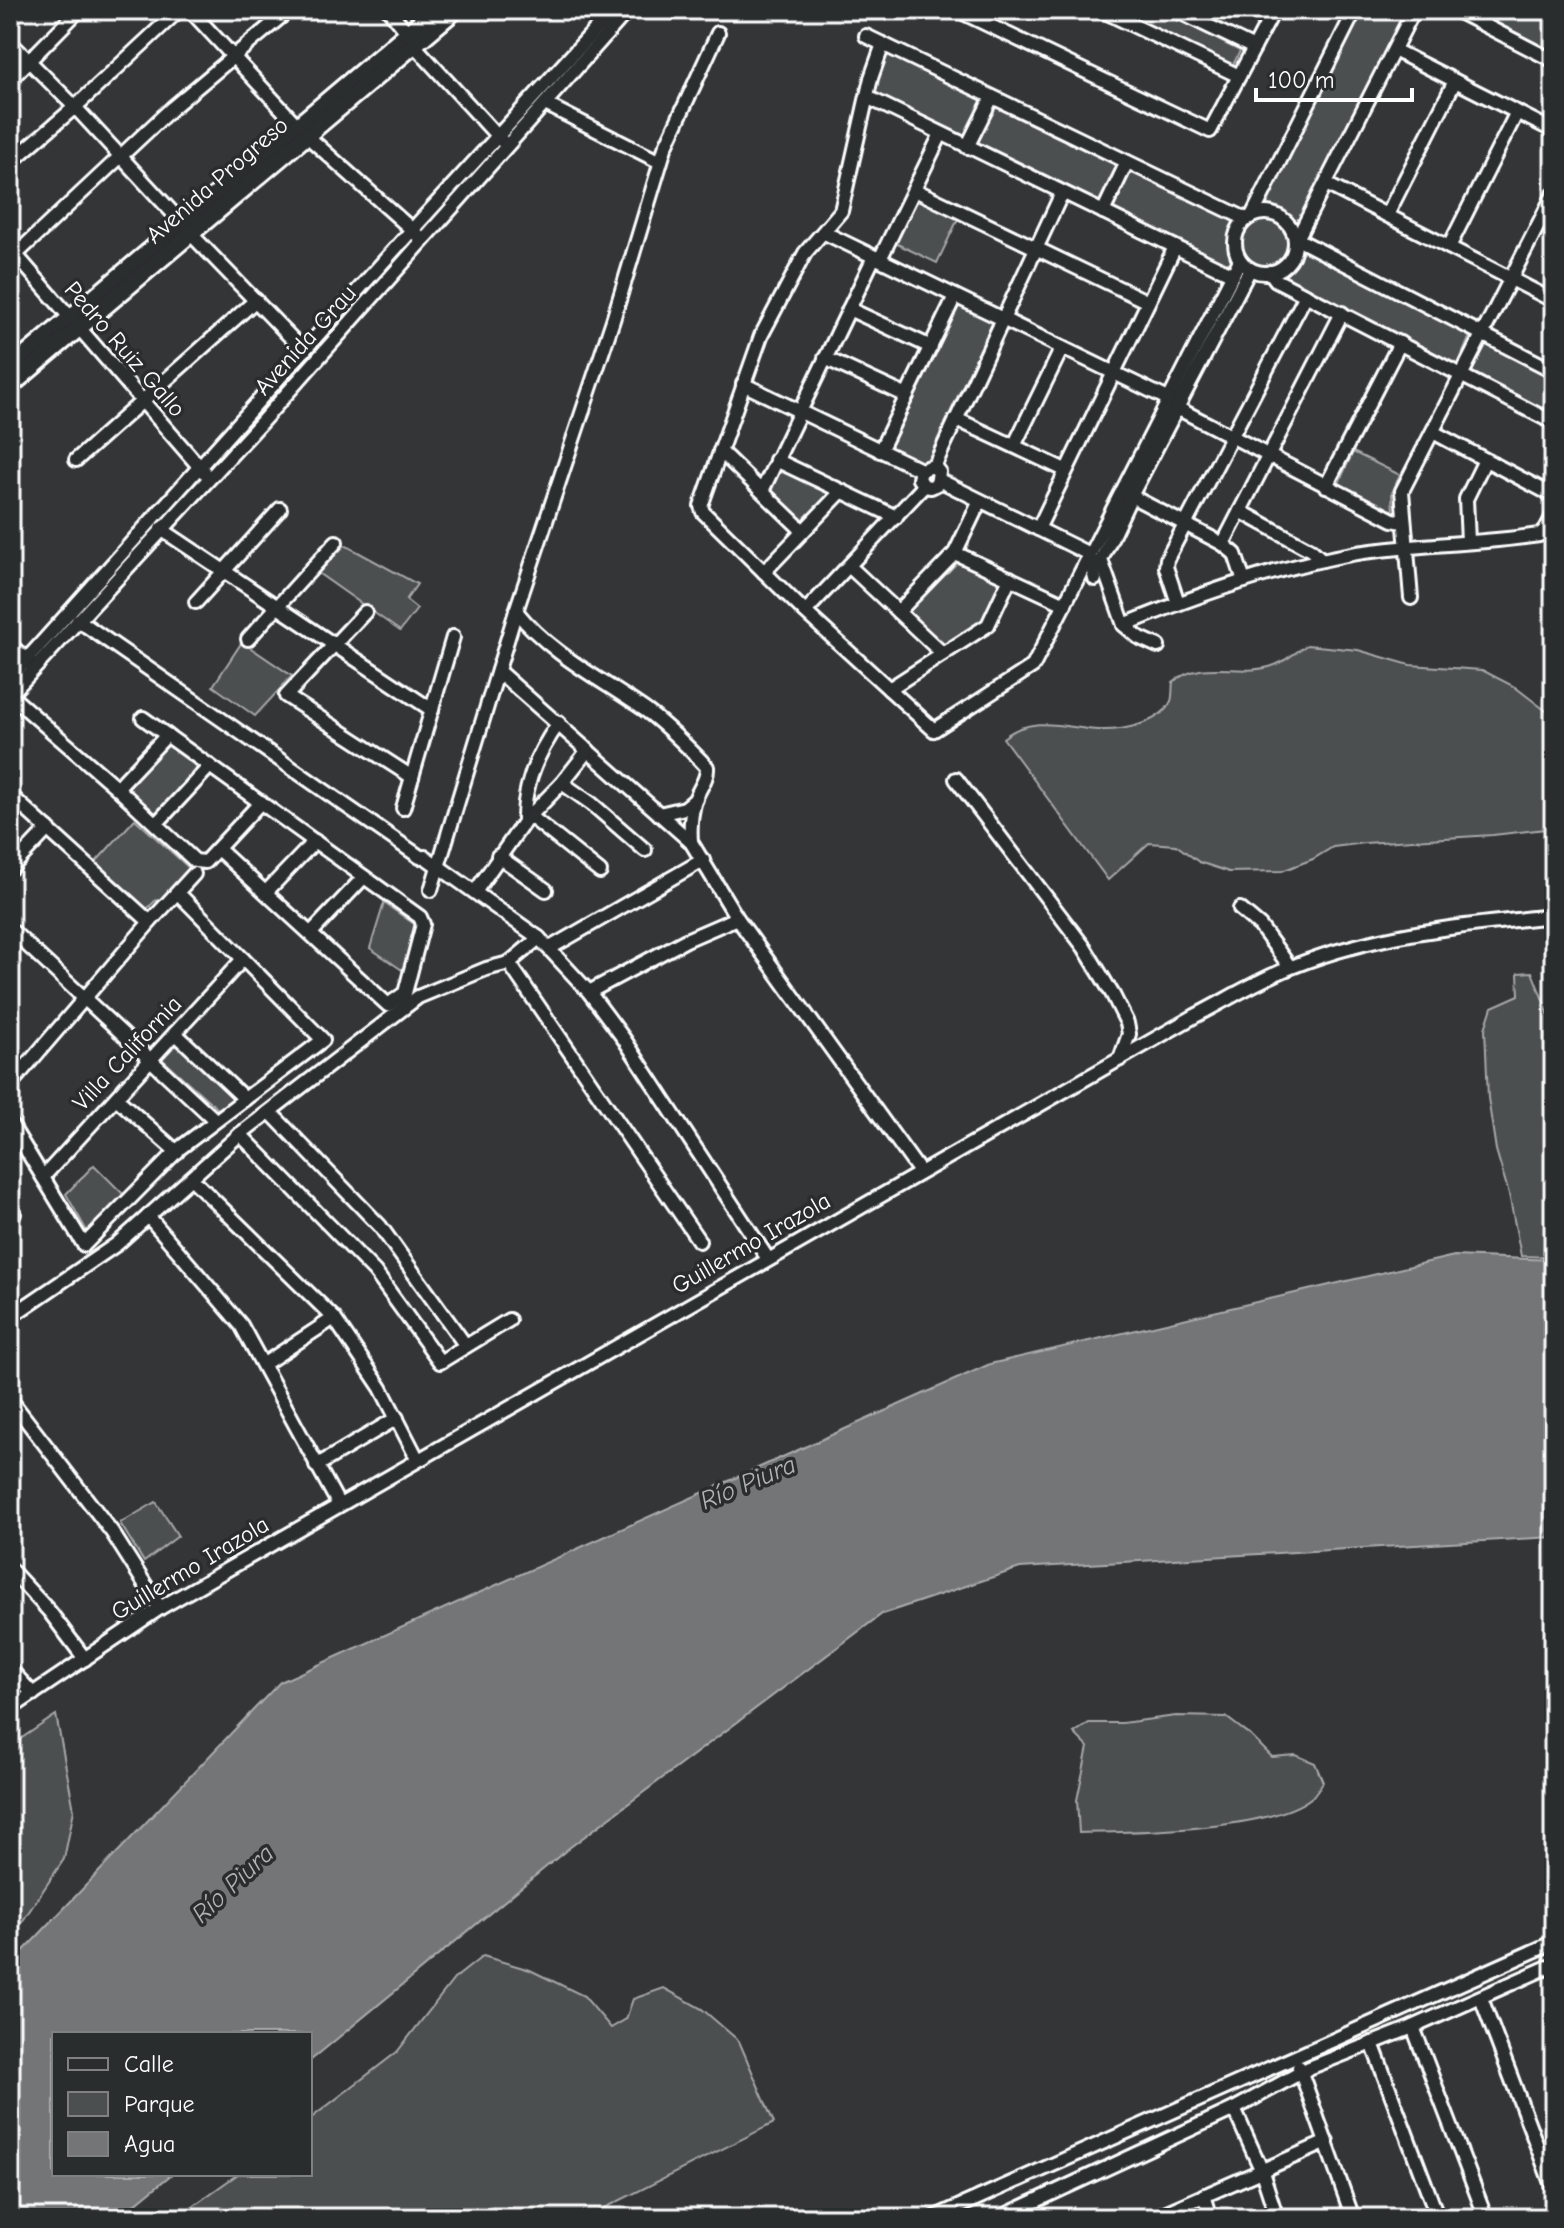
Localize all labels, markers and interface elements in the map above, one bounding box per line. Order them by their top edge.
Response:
scale bar [1256,52,1412,102]
text: 100 m [1268,66,1335,94]
street label: Avenida Progreso [140,111,294,249]
street label: Pedro Ruiz Gallo [59,276,191,422]
street label: Avenida Grau [248,279,362,401]
street label: Villa California [67,990,187,1116]
street label: Guillermo Irazola [667,1186,835,1300]
water label: Río Piura [696,1450,800,1516]
street label: Guillermo Irazola [106,1510,274,1626]
water label: Río Piura [186,1839,280,1929]
legend [52,2032,312,2176]
text: Calle [124,2050,174,2078]
text: Parque [124,2090,195,2118]
text: Agua [124,2130,175,2158]

